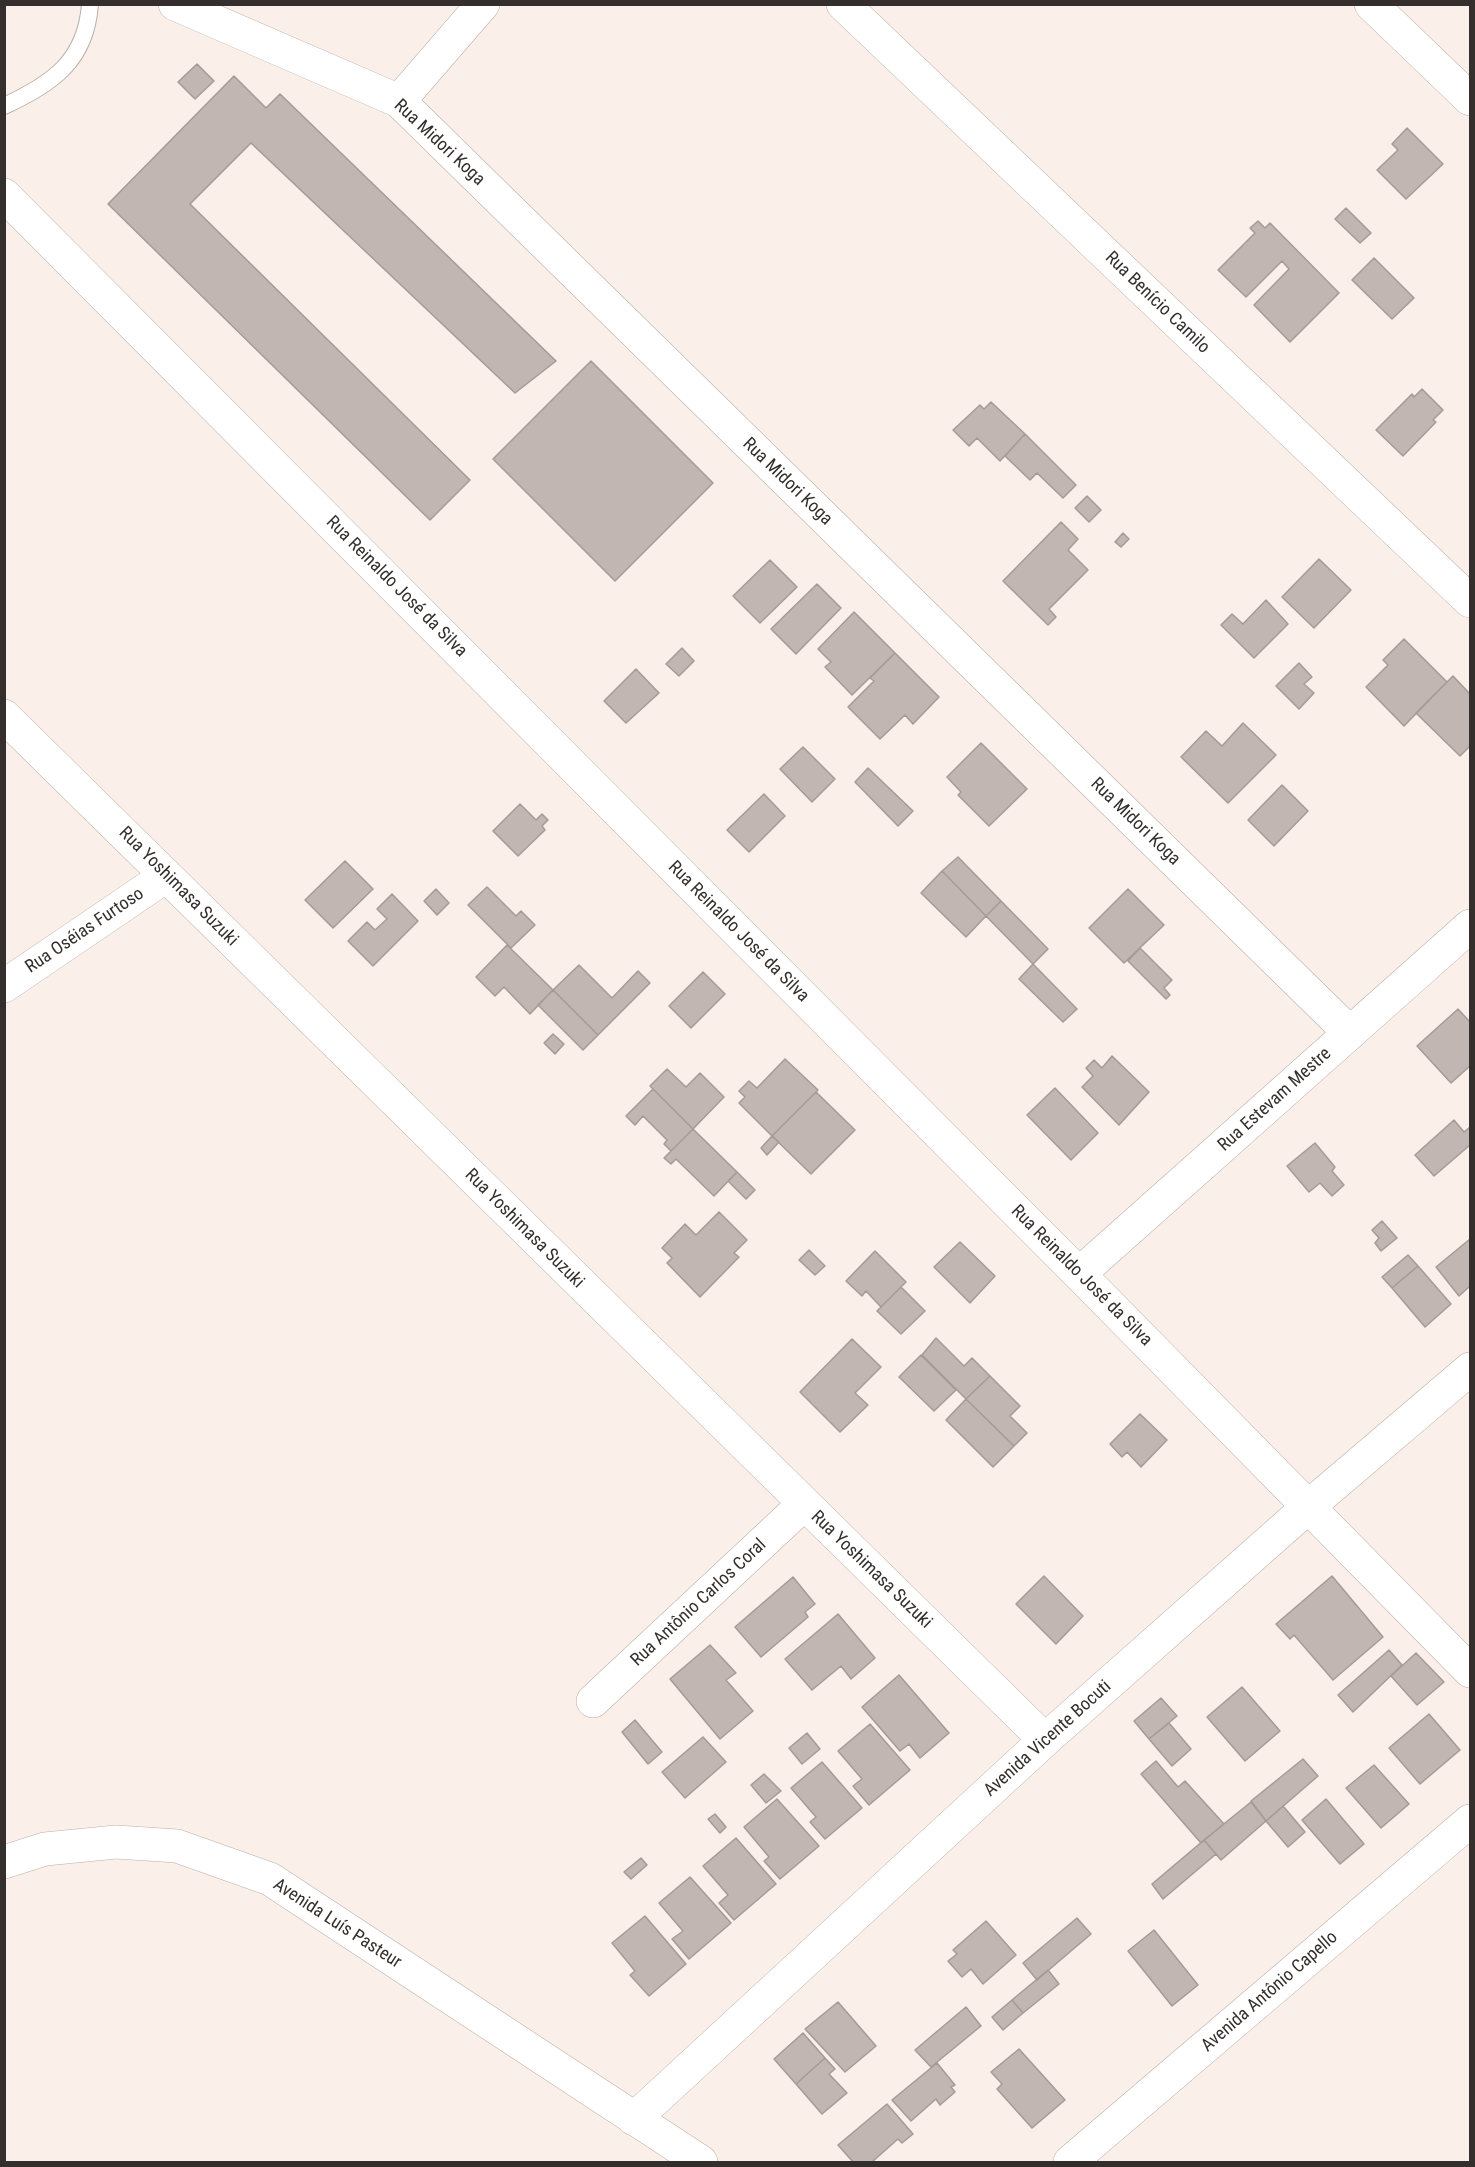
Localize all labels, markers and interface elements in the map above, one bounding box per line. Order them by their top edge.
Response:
street label: Rua Midori Koga [389,95,489,191]
street label: Rua Benício Camilo [1100,247,1214,359]
street label: Rua Midori Koga [738,434,836,530]
street label: Rua Reinaldo José da Silva [321,512,471,662]
street label: Rua Midori Koga [1086,774,1184,870]
street label: Rua Yoshimasa Suzuki [114,823,242,951]
street label: Rua Reinaldo José da Silva [663,857,813,1007]
street label: Rua Oséias Furtoso [22,883,148,979]
street label: Rua Estevam Mestre [1214,1043,1336,1157]
street label: Rua Yoshimasa Suzuki [460,1165,588,1293]
street label: Rua Reinaldo José da Silva [1006,1201,1156,1351]
street label: Rua Yoshimasa Suzuki [806,1507,936,1633]
street label: Rua Antônio Carlos Coral [627,1535,771,1671]
street label: Avenida Vicente Bocuti [980,1676,1116,1802]
street label: Avenida Luís Pasteur [269,1874,405,1974]
street label: Avenida Antônio Capello [1198,1927,1342,2057]

